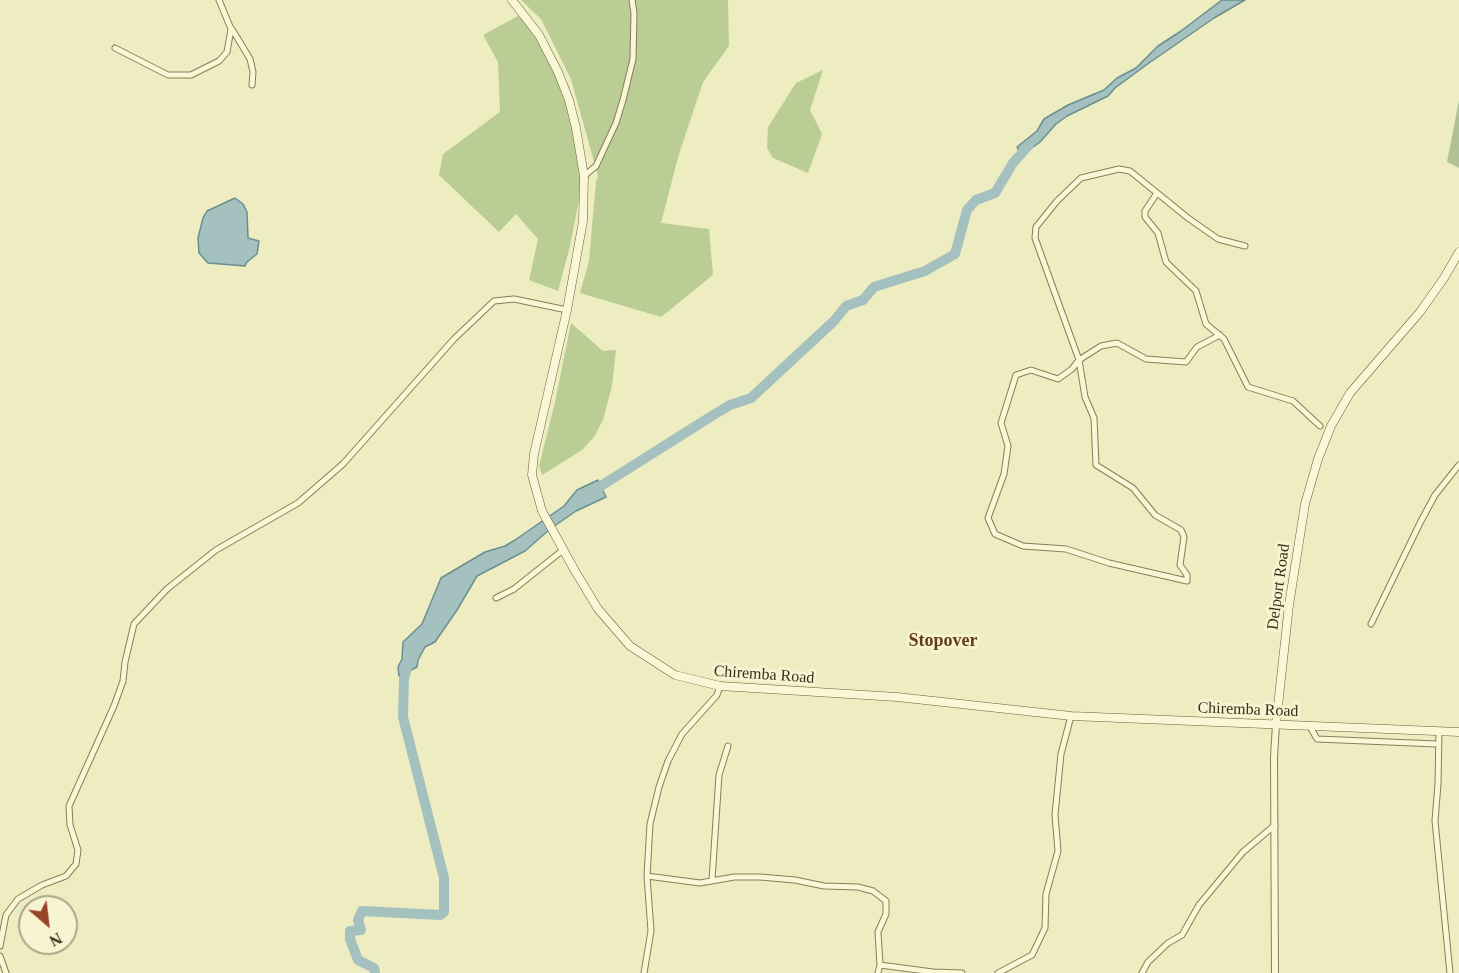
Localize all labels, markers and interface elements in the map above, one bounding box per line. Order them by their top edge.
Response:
street label: Delport Road [1263,543,1295,631]
district label: Stopover [909,630,977,652]
street label: Chiremba Road [713,662,815,688]
street label: Chiremba Road [1197,699,1299,721]
north arrow [18,895,78,955]
text: N [47,929,65,950]

